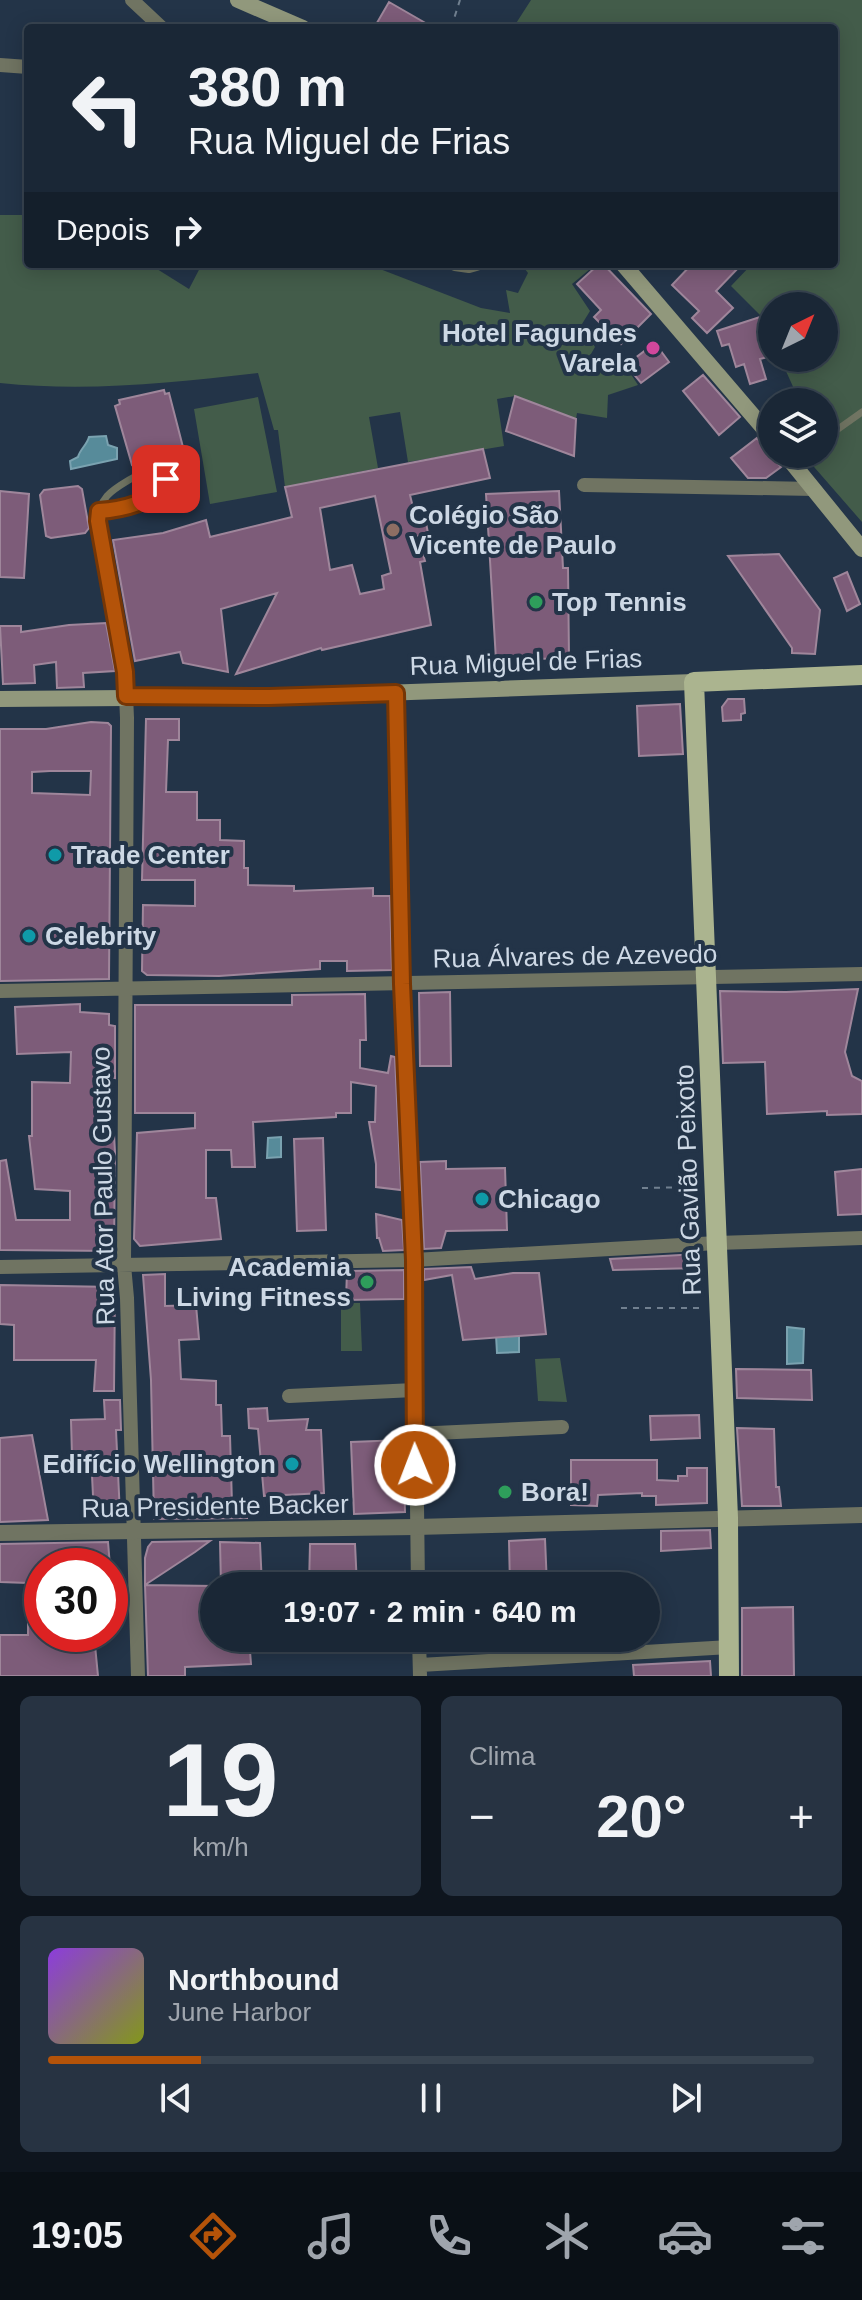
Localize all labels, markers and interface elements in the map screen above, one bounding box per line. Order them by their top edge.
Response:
text: 380 m [188,55,347,118]
icon: left [56,56,160,160]
text: Rua Miguel de Frias [188,121,510,162]
icon: right [165,208,209,252]
text: Depois [56,213,149,246]
north arrow [758,292,838,372]
map controls [758,292,838,468]
place label: Hotel Fagundes Varela [442,318,638,378]
marker: Hotel Fagundes Varela [644,339,662,357]
button: layers [758,388,838,468]
pin [132,445,200,513]
icon: arrive [144,457,188,501]
place label: Colégio São Vicente de Paulo [409,500,617,560]
marker: Colégio São Vicente de Paulo [384,521,402,539]
place label: Top Tennis [552,587,687,617]
marker: Top Tennis [527,593,545,611]
street label: Rua Miguel de Frias [409,643,643,681]
place label: Trade Center [71,840,230,870]
marker: Trade Center [46,846,64,864]
place label: Celebrity [45,921,157,951]
marker: Celebrity [20,927,38,945]
street label: Rua Álvares de Azevedo [432,939,718,973]
street label: Rua Ator Paulo Gustavo [86,1046,120,1326]
street label: Rua Gavião Peixoto [669,1064,707,1296]
place label: Chicago [498,1184,601,1214]
marker: Chicago [473,1190,491,1208]
place label: Academia Living Fitness [176,1252,352,1312]
marker: Academia Living Fitness [358,1273,376,1291]
position arrow [373,1423,457,1507]
place label: Edifício Wellington [42,1449,276,1479]
marker: Edifício Wellington [283,1455,301,1473]
place label: Bora! [521,1477,589,1507]
marker: Bora! [496,1483,514,1501]
street label: Rua Presidente Backer [81,1489,349,1523]
speed limit sign: 30 [24,1548,128,1652]
text: 19:07 · 2 min · 640 m [283,1595,577,1628]
text: 19 [163,1722,278,1838]
text: Clima [469,1741,535,1771]
text: 20° [596,1783,687,1850]
text: − [469,1792,495,1841]
text: + [788,1792,814,1841]
text: km/h [192,1832,249,1862]
text: Northbound [168,1963,340,1996]
text: June Harbor [168,1997,311,2027]
icon: previous [154,2076,198,2120]
icon: pause [409,2076,453,2120]
icon: next [664,2076,708,2120]
icon: directions [185,2208,241,2264]
icon: music [303,2208,359,2264]
icon: phone [421,2208,477,2264]
icon: climate [539,2208,595,2264]
icon: car [657,2208,713,2264]
icon: filters [775,2208,831,2264]
text: 19:05 [31,2215,123,2256]

